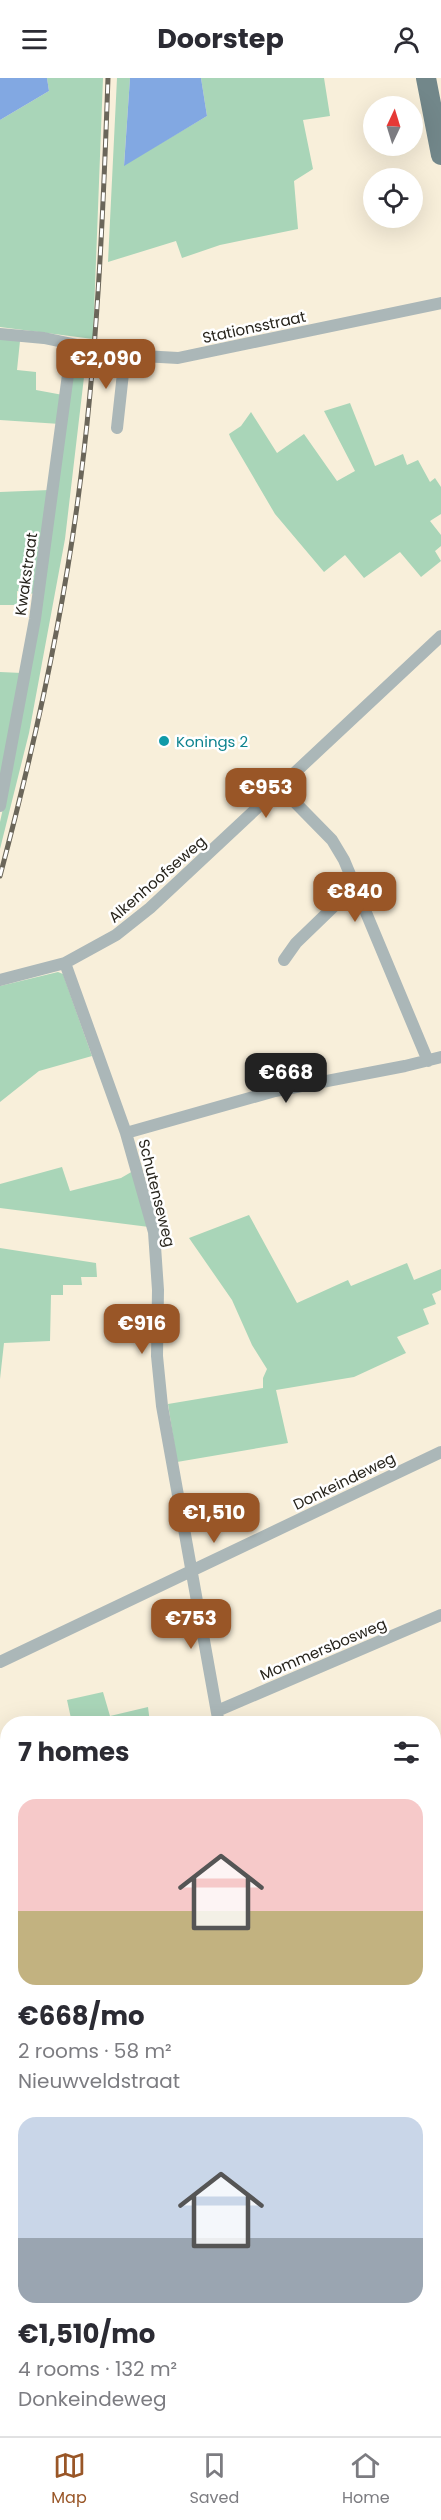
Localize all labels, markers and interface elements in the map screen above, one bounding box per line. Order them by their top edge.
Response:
text: Doorstep [157,20,284,57]
icon: menu [18,23,51,56]
icon: person [390,23,423,56]
north arrow [363,96,423,156]
map controls [363,96,423,228]
button: locate [363,168,423,228]
street label: Stationsstraat [200,306,308,348]
pin: €2,090 [57,339,155,390]
text: €2,090 [70,344,142,372]
street label: Kwakstraat [10,531,42,617]
place label: Konings 2 [176,731,248,752]
marker: Konings 2 [157,734,171,748]
pin: €953 [230,768,302,819]
text: €953 [239,773,293,801]
street label: Alkenhoofseweg [104,831,210,927]
pin: €840 [319,872,391,923]
text: €840 [327,877,383,905]
pin: €668 [250,1053,322,1104]
text: €668 [259,1058,313,1086]
street label: Schutenseweg [133,1137,181,1249]
pin: €916 [106,1304,178,1355]
text: €916 [118,1309,166,1337]
street label: Donkeindeweg [289,1447,399,1515]
pin: €1,510 [165,1493,263,1544]
text: €1,510 [183,1498,245,1526]
pin: €753 [155,1599,227,1650]
text: €753 [165,1604,217,1632]
street label: Mommersbosweg [257,1613,389,1685]
text: 7 homes [18,1734,130,1770]
icon: filters [390,1736,423,1769]
icon: home [167,1838,275,1946]
text: €668/mo [18,1998,145,2034]
text: 2 rooms · 58 m² [18,2037,172,2065]
text: Nieuwveldstraat [18,2067,180,2095]
icon: home [167,2156,275,2264]
text: €1,510/mo [18,2316,155,2352]
text: 4 rooms · 132 m² [18,2355,177,2383]
text: Donkeindeweg [18,2385,166,2413]
tab: Map [51,2449,87,2510]
tab: Saved [189,2449,239,2510]
tab: Home [342,2449,390,2510]

